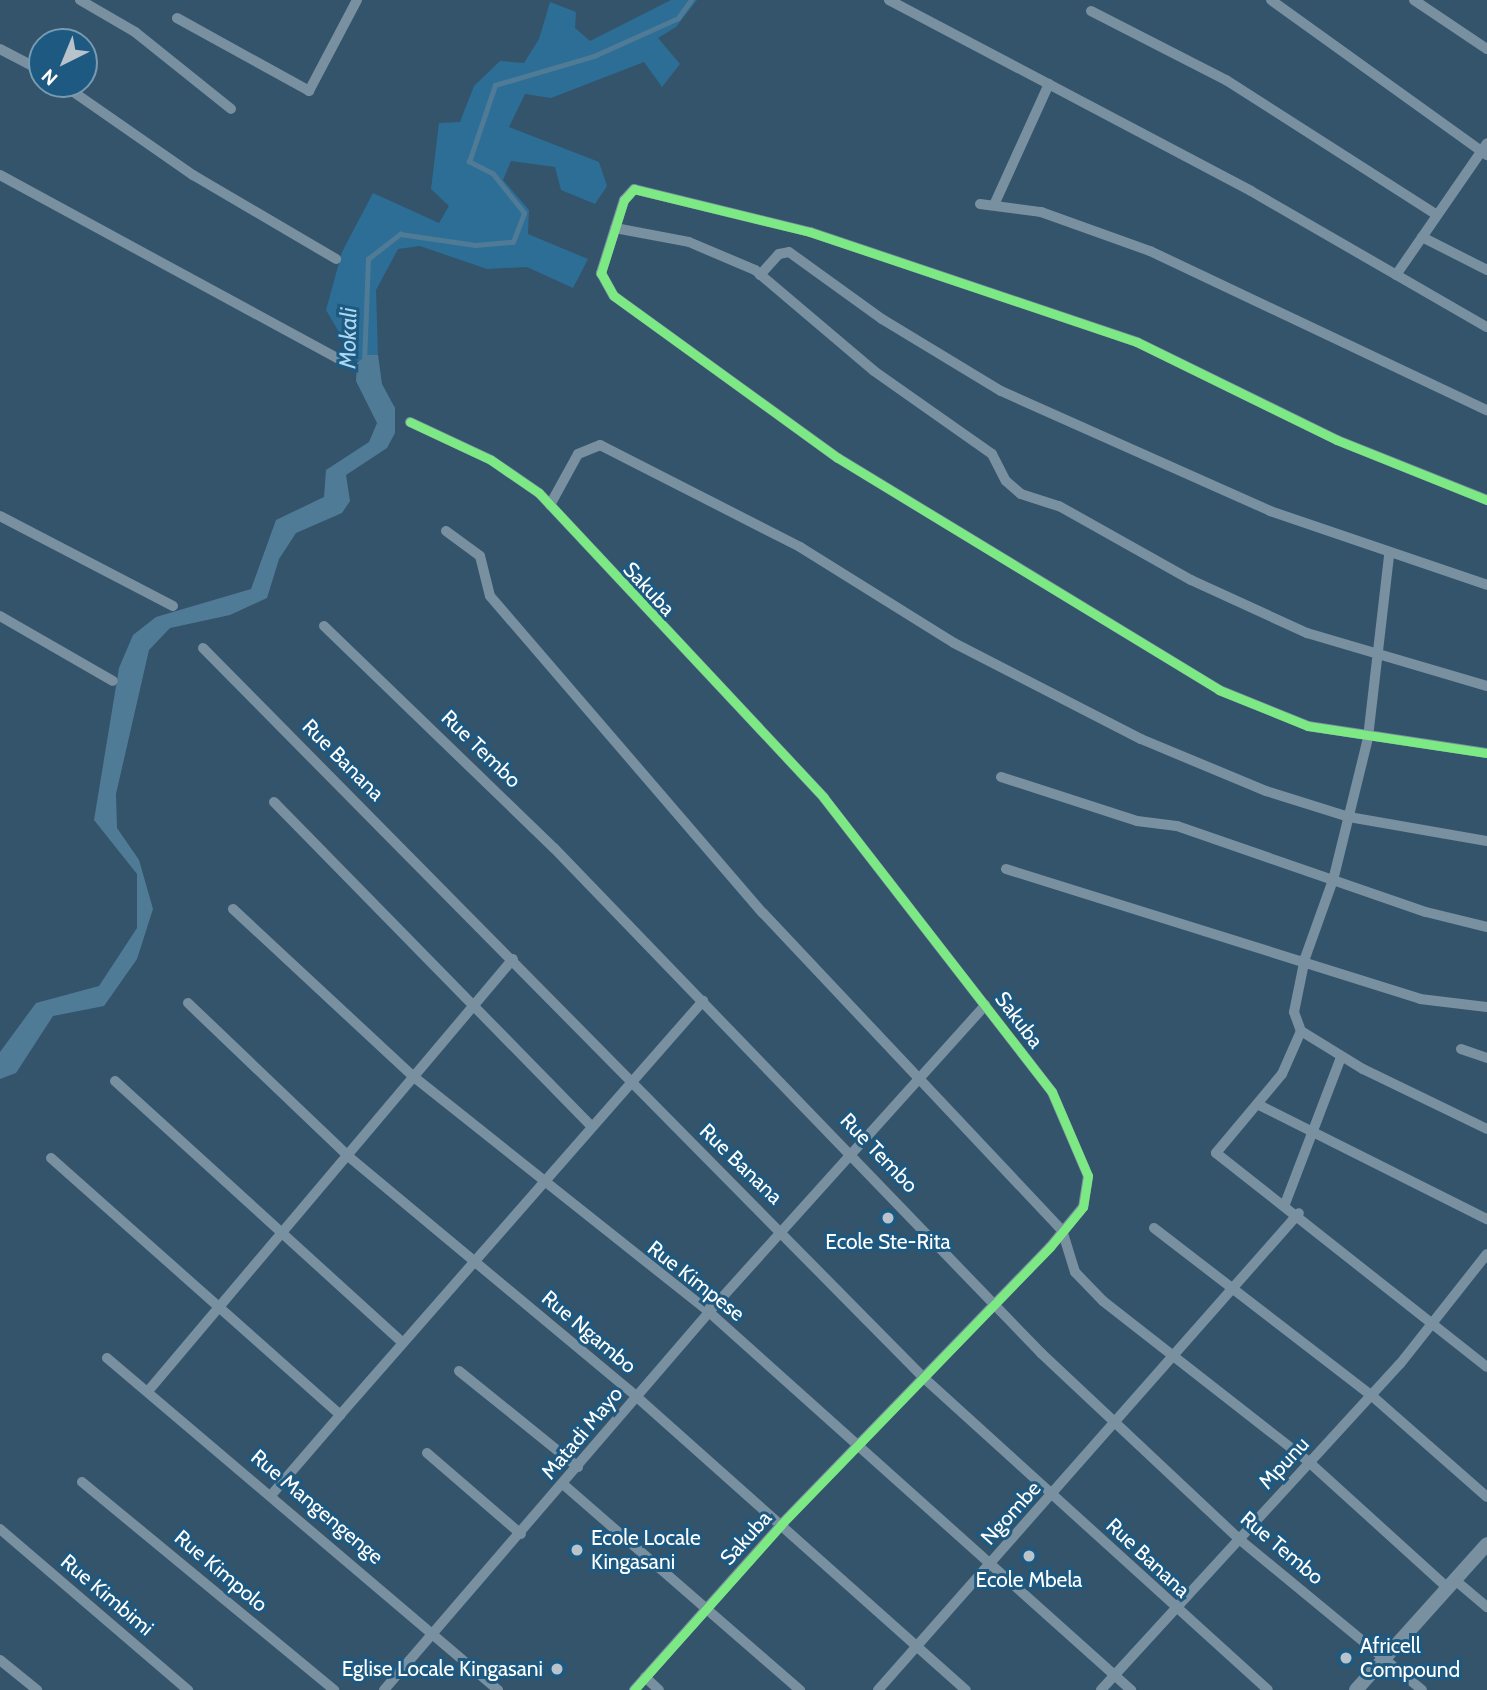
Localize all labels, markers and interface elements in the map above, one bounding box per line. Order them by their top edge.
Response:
north arrow [28,28,98,98]
text: N [37,64,62,90]
water label: Mokali [334,307,362,369]
street label: Sakuba [618,557,680,621]
street label: Rue Tembo [436,705,526,793]
street label: Rue Banana [297,714,389,806]
street label: Sakuba [990,987,1048,1053]
street label: Rue Tembo [835,1108,923,1198]
street label: Rue Banana [694,1118,788,1210]
marker: Ecole Ste-Rita [880,1210,896,1226]
place label: Ecole Ste-Rita [825,1229,951,1255]
street label: Rue Kimpese [643,1235,749,1327]
street label: Rue Ngambo [537,1285,641,1379]
street label: Matadi Mayo [536,1381,628,1485]
street label: Mpunu [1254,1432,1314,1494]
street label: Rue Mangengenge [246,1444,388,1570]
street label: Ngombe [976,1476,1046,1550]
street label: Sakuba [715,1506,777,1570]
street label: Rue Tembo [1235,1506,1329,1590]
street label: Rue Banana [1101,1513,1195,1603]
street label: Rue Kimpolo [169,1525,273,1617]
place label: Ecole Locale Kingasani [591,1525,701,1575]
marker: Ecole Locale Kingasani [569,1542,585,1558]
marker: Ecole Mbela [1021,1548,1037,1564]
street label: Rue Kimbimi [56,1549,158,1641]
place label: Ecole Mbela [976,1567,1082,1593]
place label: Africell Compound [1360,1633,1460,1683]
marker: Africell Compound [1338,1650,1354,1666]
place label: Eglise Locale Kingasani [342,1656,543,1682]
marker: Eglise Locale Kingasani [549,1661,565,1677]

